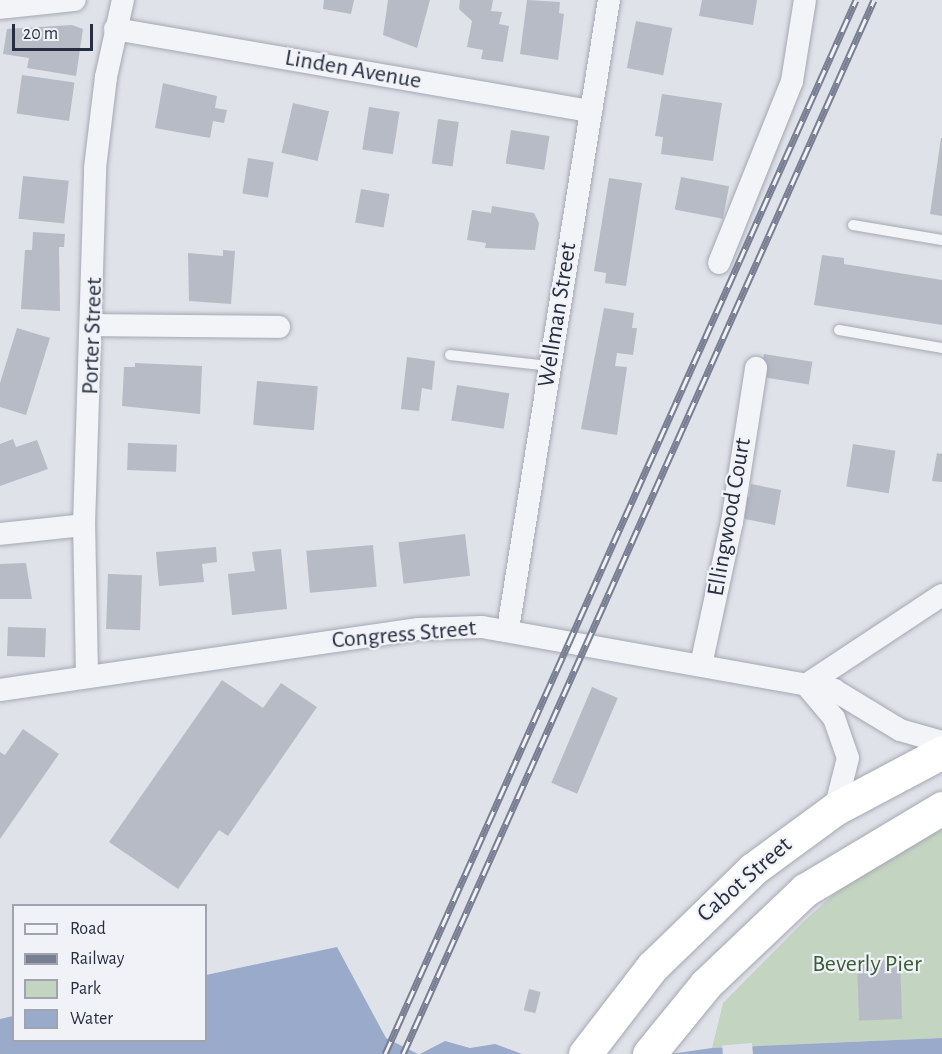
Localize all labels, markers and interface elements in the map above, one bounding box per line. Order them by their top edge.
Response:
scale bar [15,12,96,50]
text: 20 m [23,25,58,43]
street label: Linden Avenue [283,44,423,96]
street label: Wellman Street [532,241,584,389]
street label: Porter Street [77,277,109,395]
street label: Ellingwood Court [702,436,758,598]
street label: Congress Street [331,614,477,656]
street label: Cabot Street [692,831,798,929]
legend [12,904,207,1042]
text: Road [70,920,106,938]
text: Railway [70,950,124,968]
park label: Beverly Pier [812,951,922,979]
text: Park [70,980,101,998]
text: Water [70,1010,113,1028]

